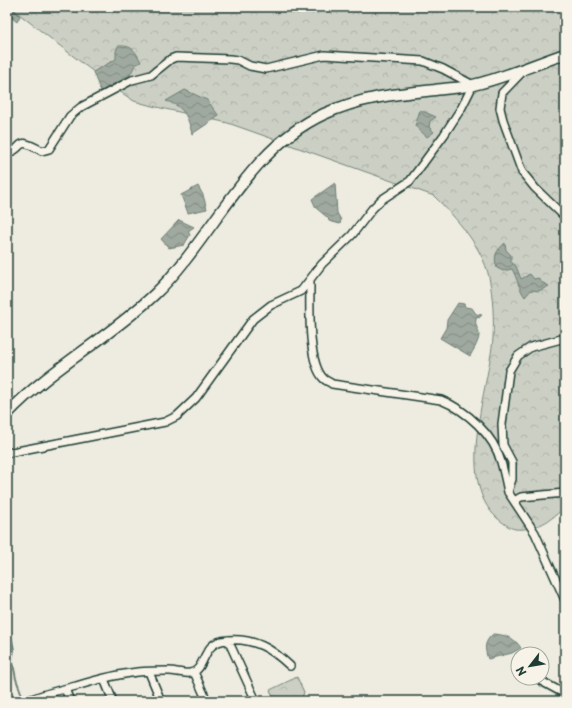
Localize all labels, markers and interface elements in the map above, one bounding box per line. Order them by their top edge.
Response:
north arrow [510,646,550,686]
text: N [511,663,531,680]

